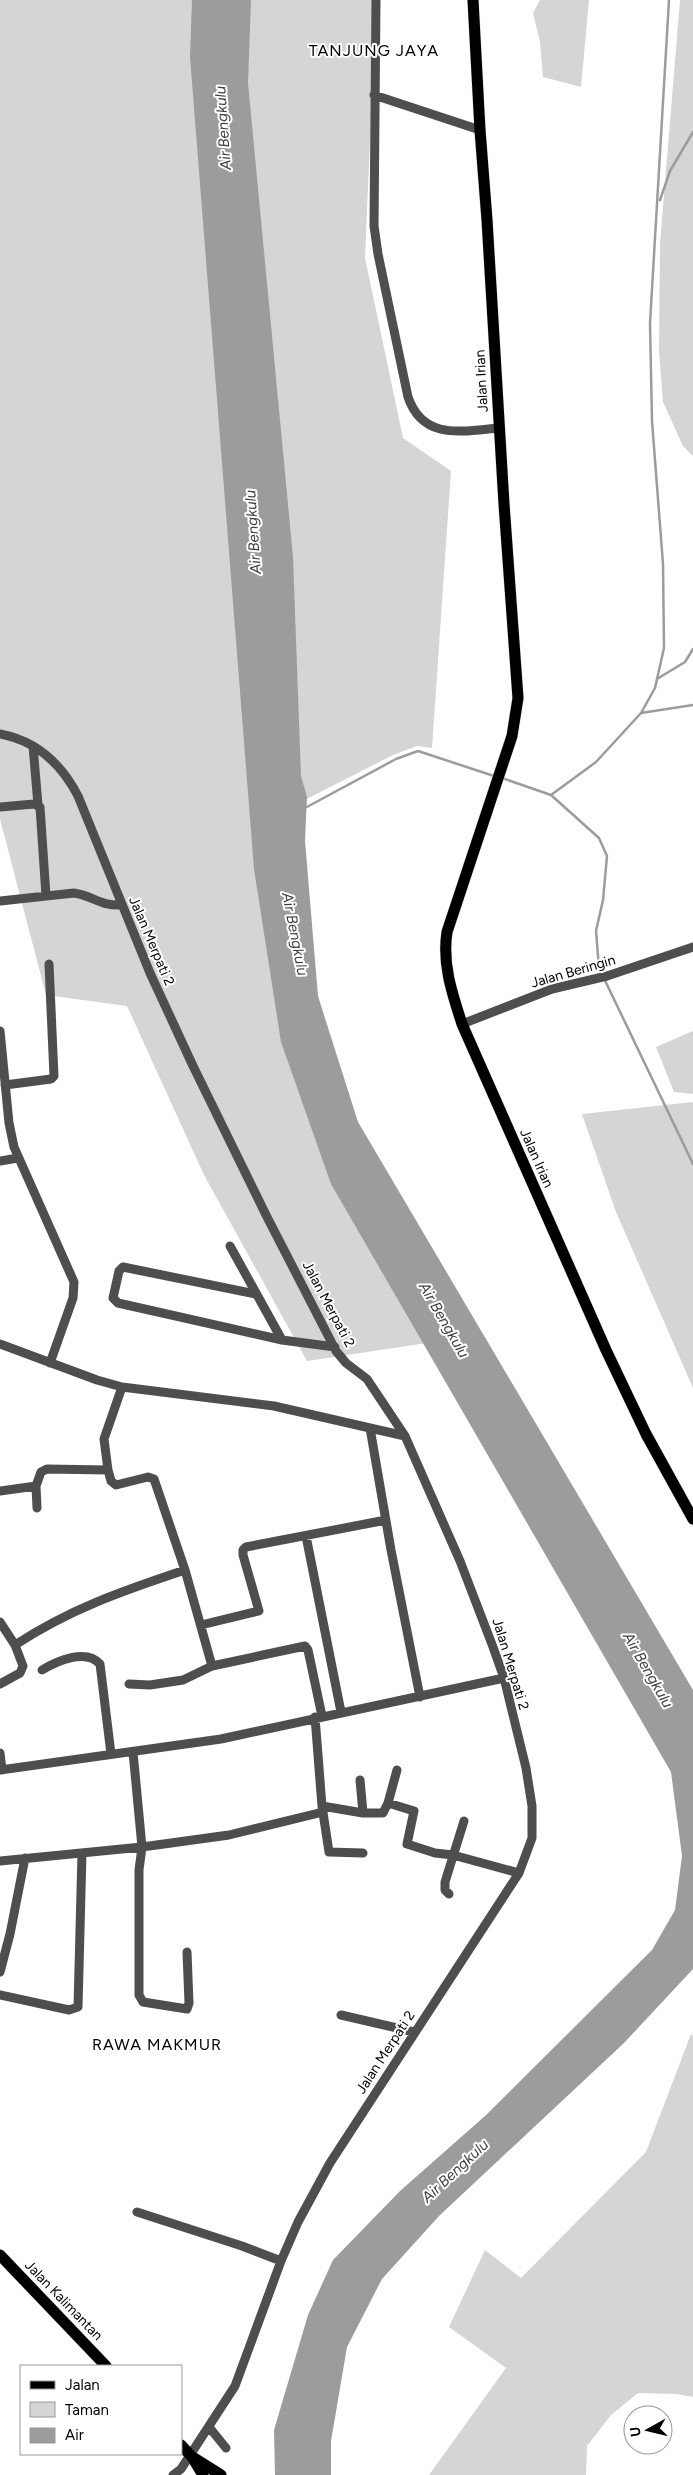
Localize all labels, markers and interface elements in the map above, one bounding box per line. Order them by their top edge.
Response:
district label: TANJUNG JAYA [309,41,439,60]
water label: Air Bengkulu [211,85,235,172]
street label: Jalan Irian [471,349,492,413]
water label: Air Bengkulu [241,489,265,576]
water label: Air Bengkulu [278,890,312,977]
street label: Jalan Merpati 2 [125,894,178,988]
street label: Jalan Beringin [529,951,618,992]
street label: Jalan Irian [516,1126,557,1190]
street label: Jalan Merpati 2 [299,1258,358,1350]
water label: Air Bengkulu [415,1278,473,1361]
street label: Jalan Merpati 2 [488,1616,533,1712]
water label: Air Bengkulu [619,1628,677,1711]
street label: Jalan Merpati 2 [352,2008,419,2097]
district label: RAWA MAKMUR [92,2035,222,2054]
water label: Air Bengkulu [417,2136,492,2207]
street label: Jalan Kalimantan [21,2257,106,2344]
legend [20,2365,182,2455]
text: Jalan [65,2376,100,2394]
text: Taman [65,2401,109,2419]
north arrow [623,2405,673,2455]
text: Air [65,2426,84,2444]
text: U [627,2426,645,2438]

